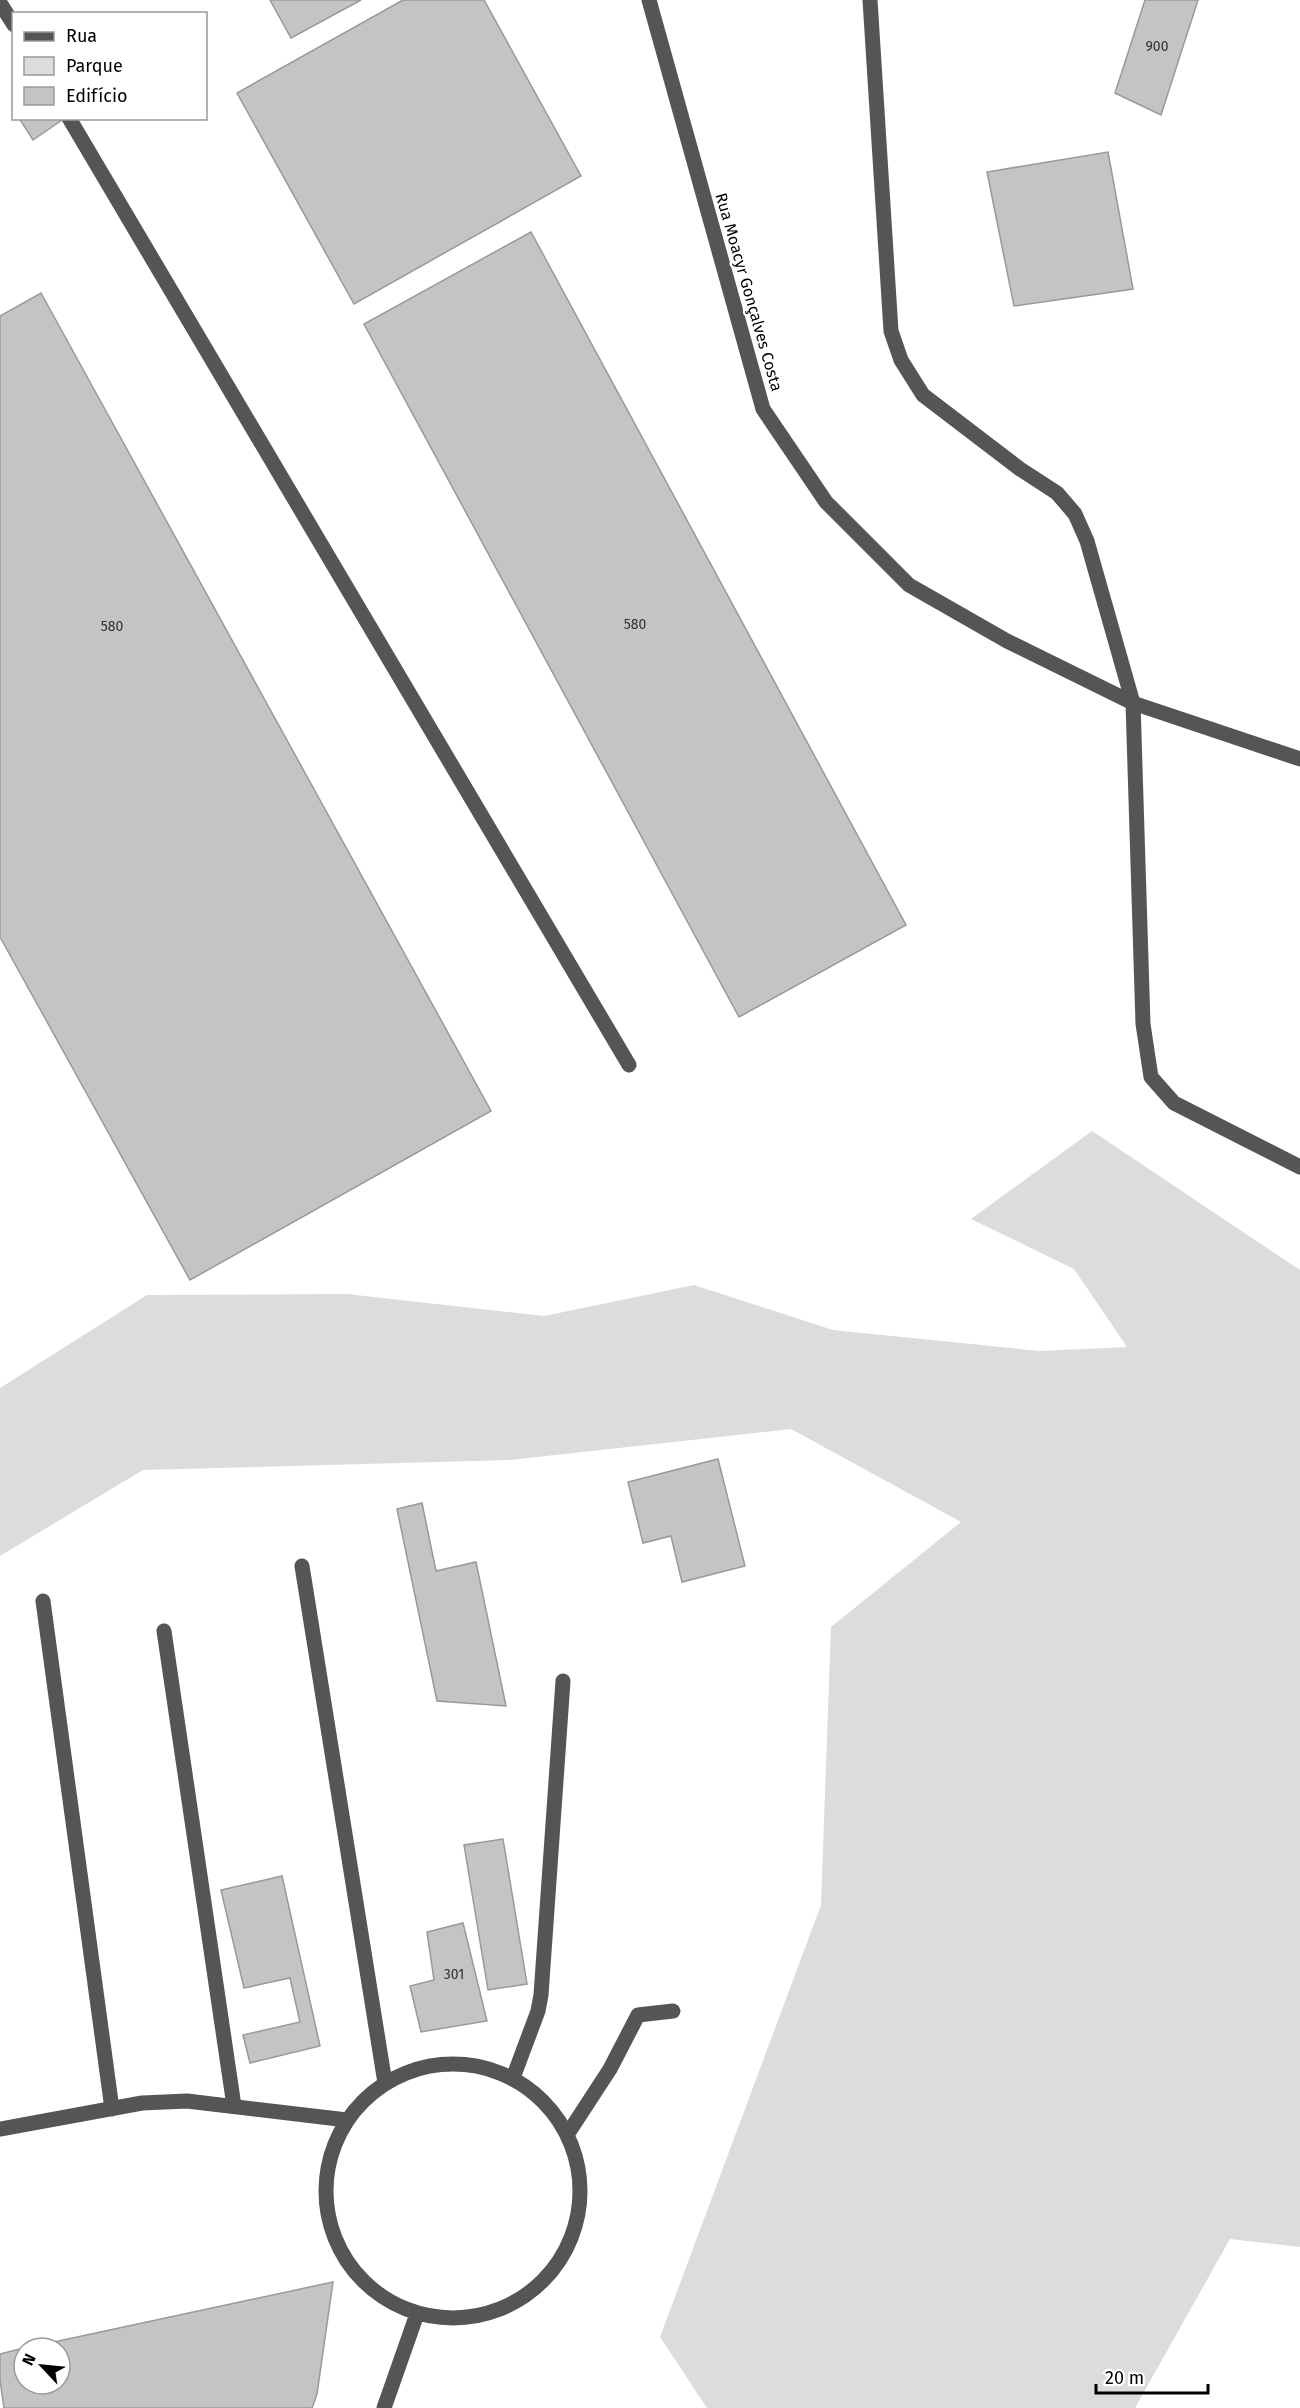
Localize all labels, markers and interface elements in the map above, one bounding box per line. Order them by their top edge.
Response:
legend [12,12,207,120]
text: Rua [66,25,97,47]
house number: 900 [1146,38,1169,55]
text: Parque [66,55,123,77]
text: Edifício [66,85,128,107]
street label: Rua Moacyr Gonçalves Costa [711,191,786,394]
house number: 580 [624,616,646,633]
house number: 580 [101,618,123,635]
house number: 301 [444,1966,464,1983]
north arrow [12,2336,72,2396]
text: N [18,2351,40,2369]
scale bar [1096,2357,1208,2395]
text: 20 m [1105,2367,1144,2389]

